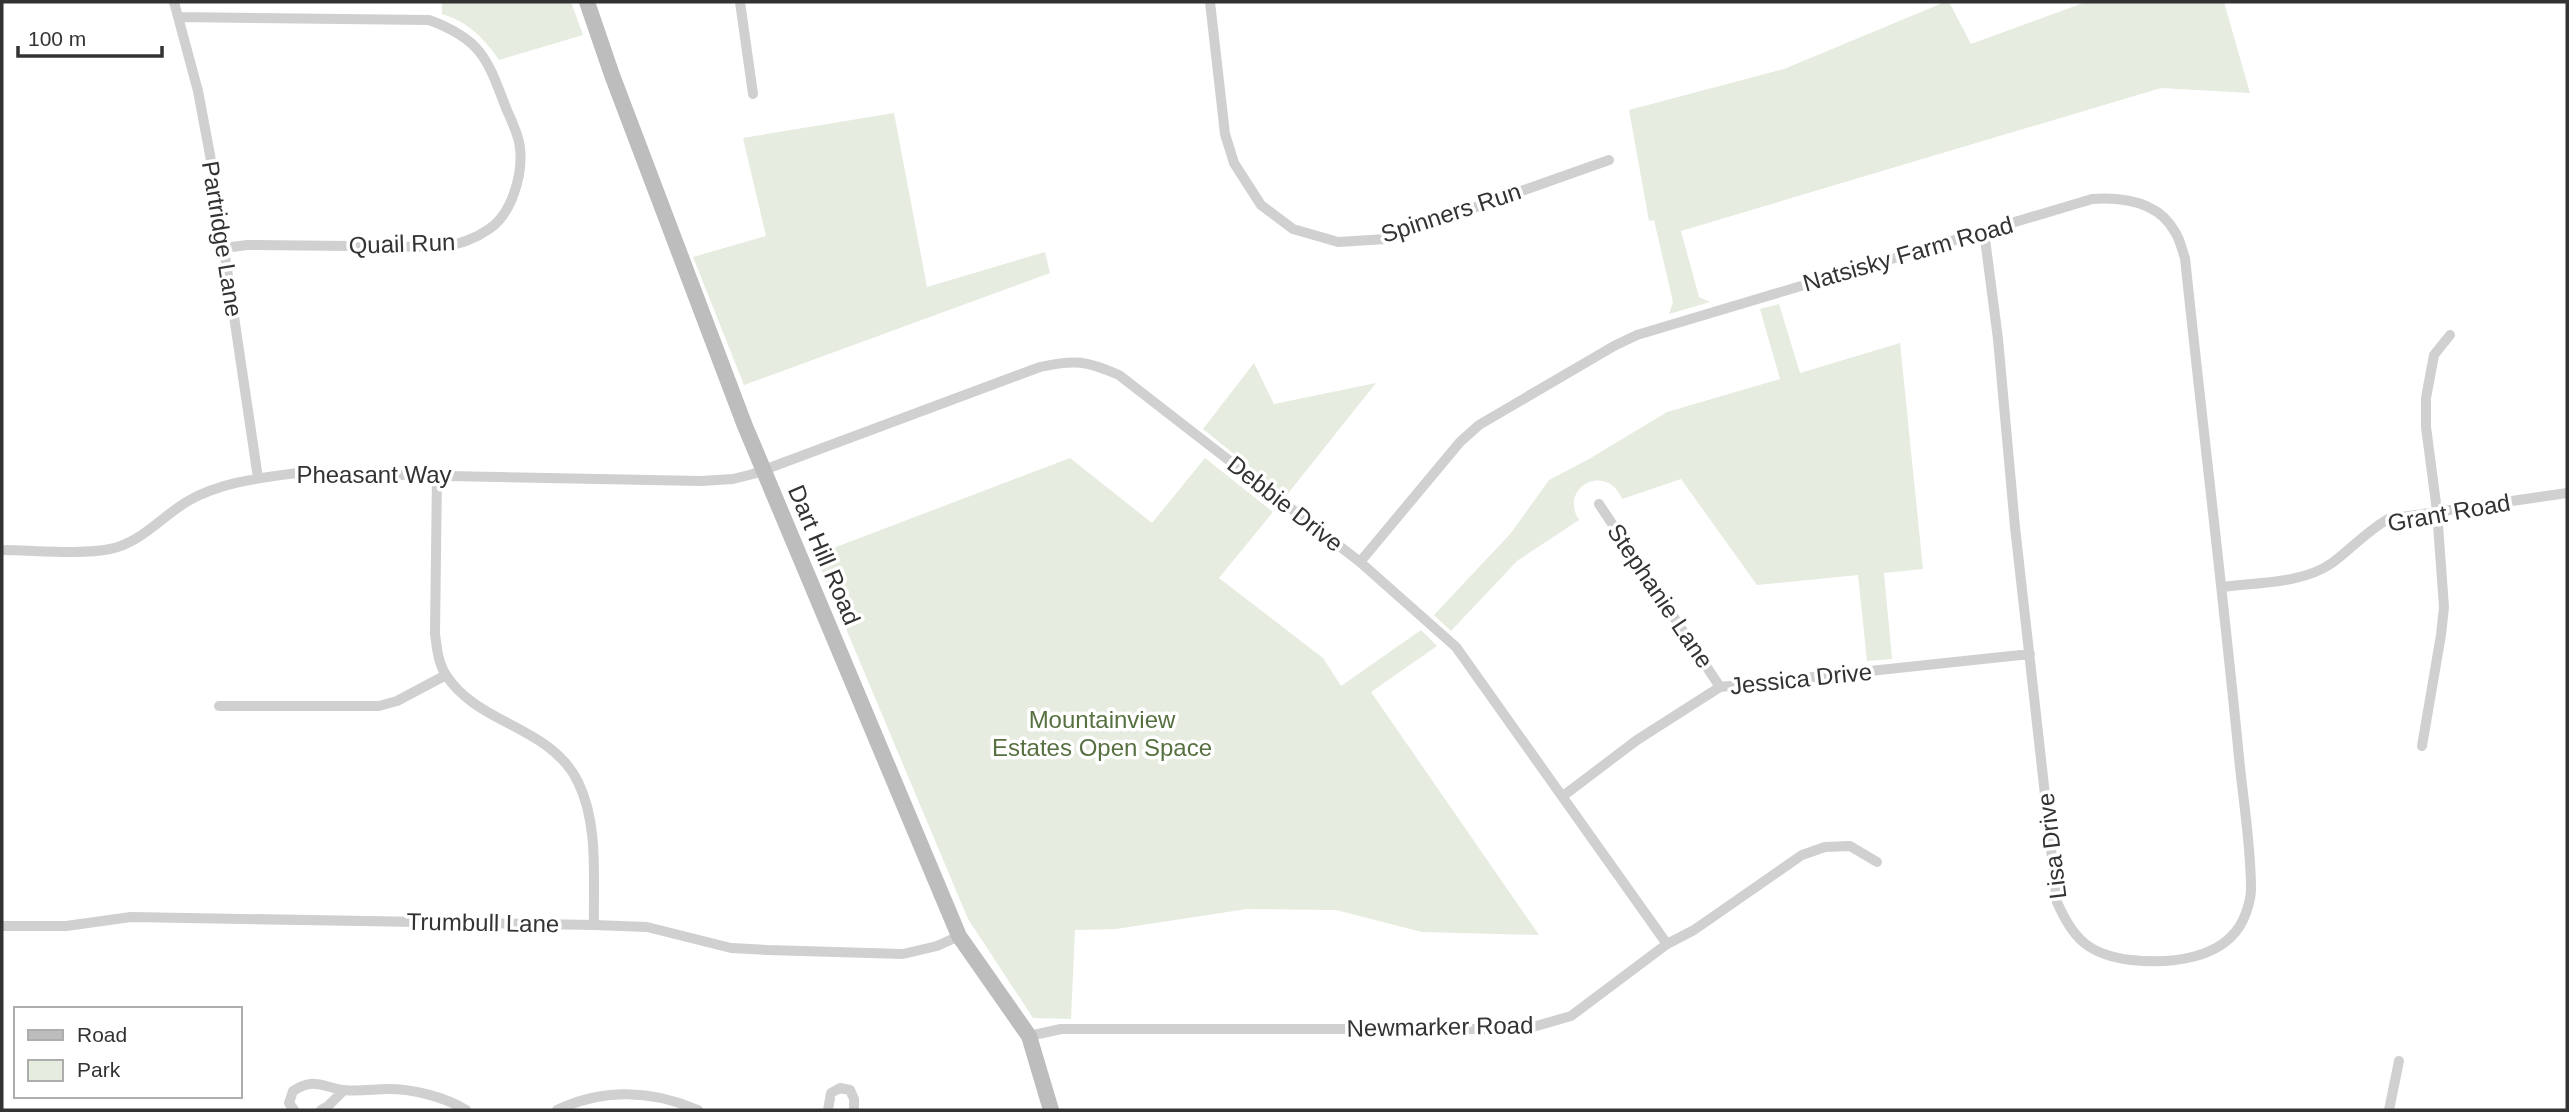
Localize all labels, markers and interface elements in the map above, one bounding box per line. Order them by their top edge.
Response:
scale bar [18,14,161,58]
text: 100 m [28,27,86,50]
street label: Partridge Lane [197,159,248,319]
street label: Spinners Run [1378,177,1524,248]
street label: Natsisky Farm Road [1800,211,2016,296]
street label: Quail Run [348,228,456,259]
street label: Debbie Drive [1222,450,1348,557]
street label: Pheasant Way [296,461,452,488]
street label: Dart Hill Road [783,481,866,629]
street label: Grant Road [2385,488,2512,537]
street label: Stephanie Lane [1602,518,1719,673]
street label: Jessica Drive [1729,658,1873,699]
park label: Mountainview Estates Open Space [992,706,1212,761]
street label: Lisa Drive [2032,791,2071,901]
street label: Trumbull Lane [407,908,559,937]
legend [14,1007,242,1098]
street label: Newmarker Road [1346,1011,1534,1042]
text: Road [77,1023,127,1046]
text: Park [77,1058,121,1081]

